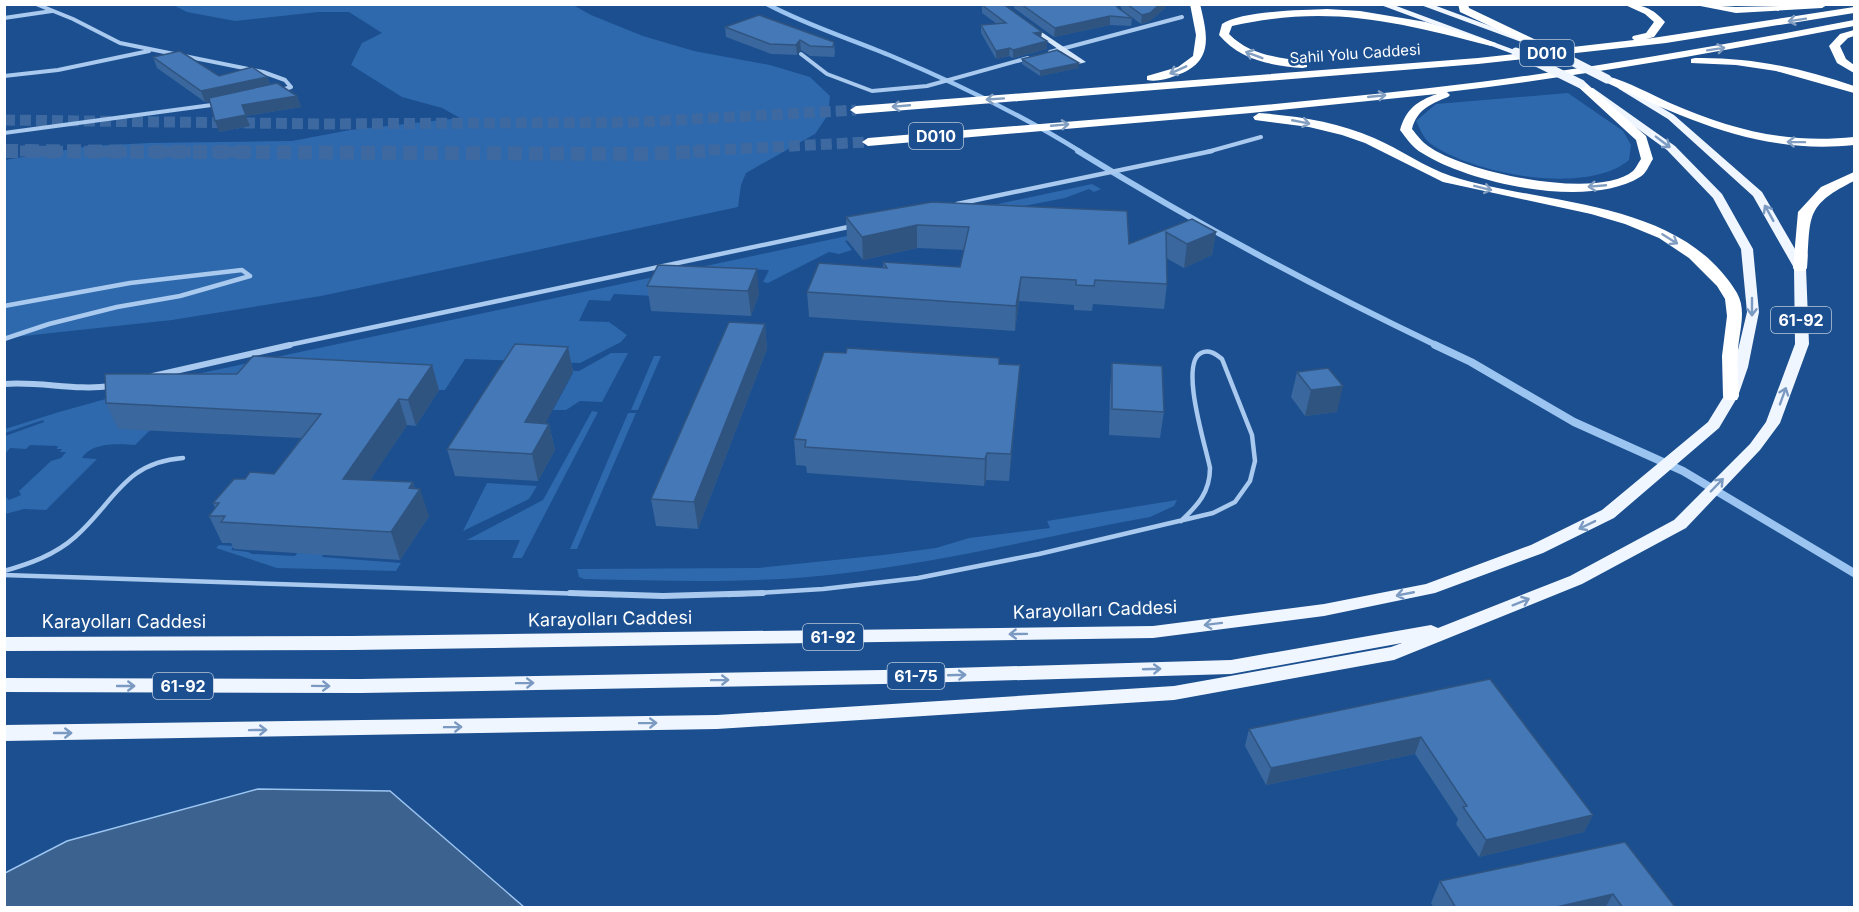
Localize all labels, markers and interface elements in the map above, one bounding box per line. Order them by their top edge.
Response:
one-way arrow [1788,15,1807,26]
street label: Sahil Yolu Caddesi [1289,39,1421,68]
road number: D010 [1520,40,1574,66]
one-way arrow [1705,44,1725,55]
one-way arrow [1245,49,1263,60]
one-way arrow [1169,65,1187,77]
one-way arrow [1366,91,1386,102]
one-way arrow [985,94,1005,105]
one-way arrow [892,101,912,112]
one-way arrow [1291,117,1310,128]
one-way arrow [1050,119,1069,130]
road number: D010 [909,123,963,149]
one-way arrow [1654,135,1670,148]
one-way arrow [1787,137,1807,148]
one-way arrow [1587,181,1607,192]
one-way arrow [1473,183,1492,194]
one-way arrow [1763,204,1774,222]
one-way arrow [1662,233,1679,246]
one-way arrow [1746,297,1758,317]
road number: 61-92 [1771,307,1831,333]
one-way arrow [1778,387,1789,406]
one-way arrow [1710,478,1725,493]
one-way arrow [1578,519,1596,531]
one-way arrow [1396,589,1416,600]
street label: Karayolları Caddesi [1012,596,1177,623]
one-way arrow [1511,596,1530,607]
street label: Karayolları Caddesi [528,607,692,630]
street label: Karayolları Caddesi [42,611,206,632]
one-way arrow [1203,619,1223,630]
road number: 61-92 [803,624,863,650]
one-way arrow [1009,628,1029,640]
road number: 61-75 [888,663,944,689]
one-way arrow [1141,663,1161,675]
one-way arrow [946,669,966,681]
road number: 61-92 [153,673,213,699]
one-way arrow [709,674,729,686]
one-way arrow [514,677,534,689]
one-way arrow [115,680,135,692]
one-way arrow [310,680,330,691]
one-way arrow [637,717,657,729]
one-way arrow [442,722,462,733]
one-way arrow [247,724,267,736]
one-way arrow [52,727,72,739]

